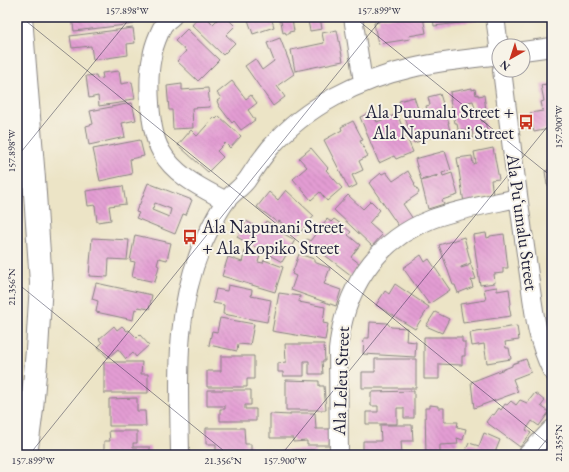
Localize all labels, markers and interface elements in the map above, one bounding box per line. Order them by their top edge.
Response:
text: 157.898°W [105,4,149,17]
text: 157.899°W [357,4,401,17]
north arrow [491,38,531,78]
text: N [497,57,513,74]
place label: Ala Puumalu Street + Ala Napunani Street [364,100,514,144]
text: 157.900°W [552,105,565,149]
bus stop icon: Ala Puumalu Street + Ala Napunani Street [517,113,535,131]
text: 157.898°W [5,129,18,173]
street label: Ala Puʻumalu Street [501,151,544,292]
place label: Ala Napunani Street + Ala Kopiko Street [201,215,344,259]
bus stop icon: Ala Napunani Street + Ala Kopiko Street [181,228,199,246]
text: 21.356°N [5,268,18,306]
street label: Ala Leleu Street [327,326,354,437]
text: 21.355°N [552,424,565,462]
text: 157.899°W [11,454,55,467]
text: 21.356°N [204,454,242,467]
text: 157.900°W [263,454,307,467]

